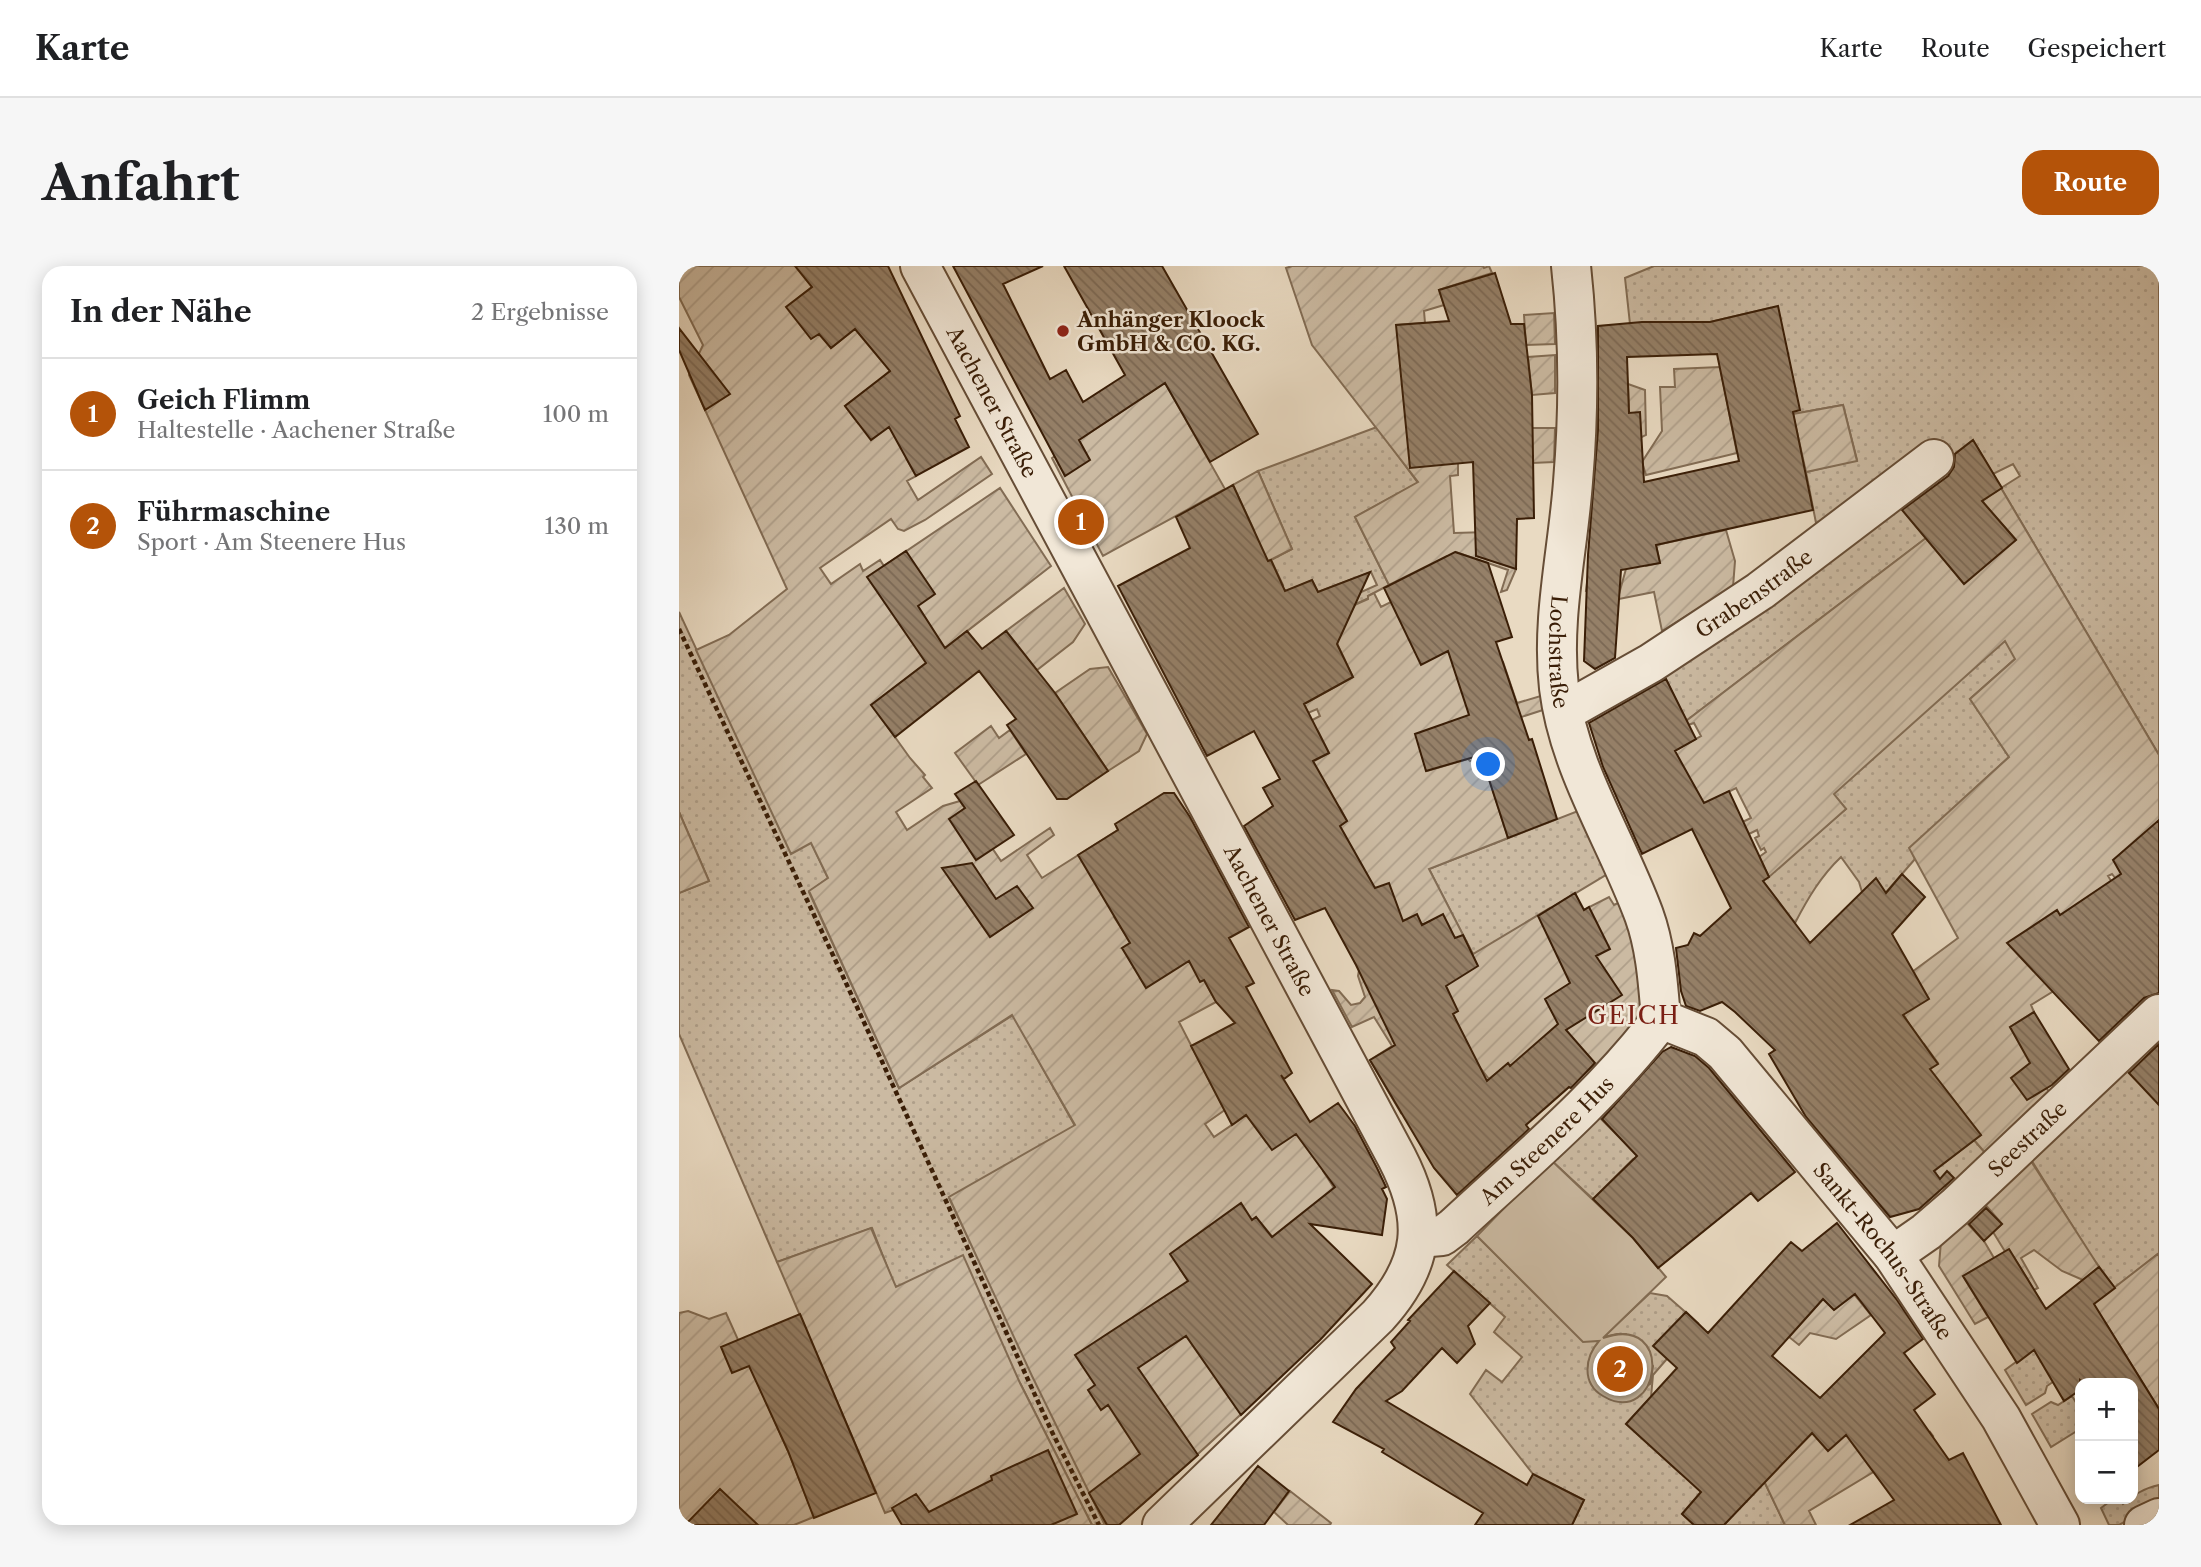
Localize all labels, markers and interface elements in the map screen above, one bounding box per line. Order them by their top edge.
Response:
text: Karte [35,28,130,69]
text: Karte [1819,34,1883,63]
text: Route [1921,34,1990,63]
text: Gespeichert [2028,34,2166,63]
button: Route [2022,150,2159,215]
text: Anfahrt [42,152,240,213]
text: In der Nähe [70,293,252,330]
text: 2 Ergebnisse [471,298,609,326]
place label: Anhänger Kloock GmbH & CO. KG. [1076,307,1266,356]
street label: Aachener Straße [942,321,1043,482]
marker: Anhänger Kloock GmbH & CO. KG. [1055,323,1071,339]
text: Geich Flimm [137,384,310,416]
text: 1 [88,400,98,428]
text: 100 m [543,400,609,428]
text: Haltestelle · Aachener Straße [137,416,455,444]
text: Führmaschine [137,496,330,528]
pin: 1 [1058,496,1104,548]
text: 2 [86,512,100,540]
text: 130 m [545,512,609,540]
text: Sport · Am Steenere Hus [137,528,406,556]
street label: Grabenstraße [1691,544,1817,643]
street label: Lochstraße [1544,594,1575,710]
your location [1471,747,1505,781]
street label: Aachener Straße [1219,840,1320,1000]
district label: GEICH [1587,1001,1681,1030]
street label: Am Steenere Hus [1474,1071,1619,1210]
street label: Seestraße [1983,1096,2072,1182]
street label: Sankt-Rochus-Straße [1809,1157,1958,1344]
pin: 2 [1597,1343,1643,1395]
map controls [2075,1378,2138,1504]
button: + [2075,1378,2138,1441]
button: − [2075,1441,2138,1504]

